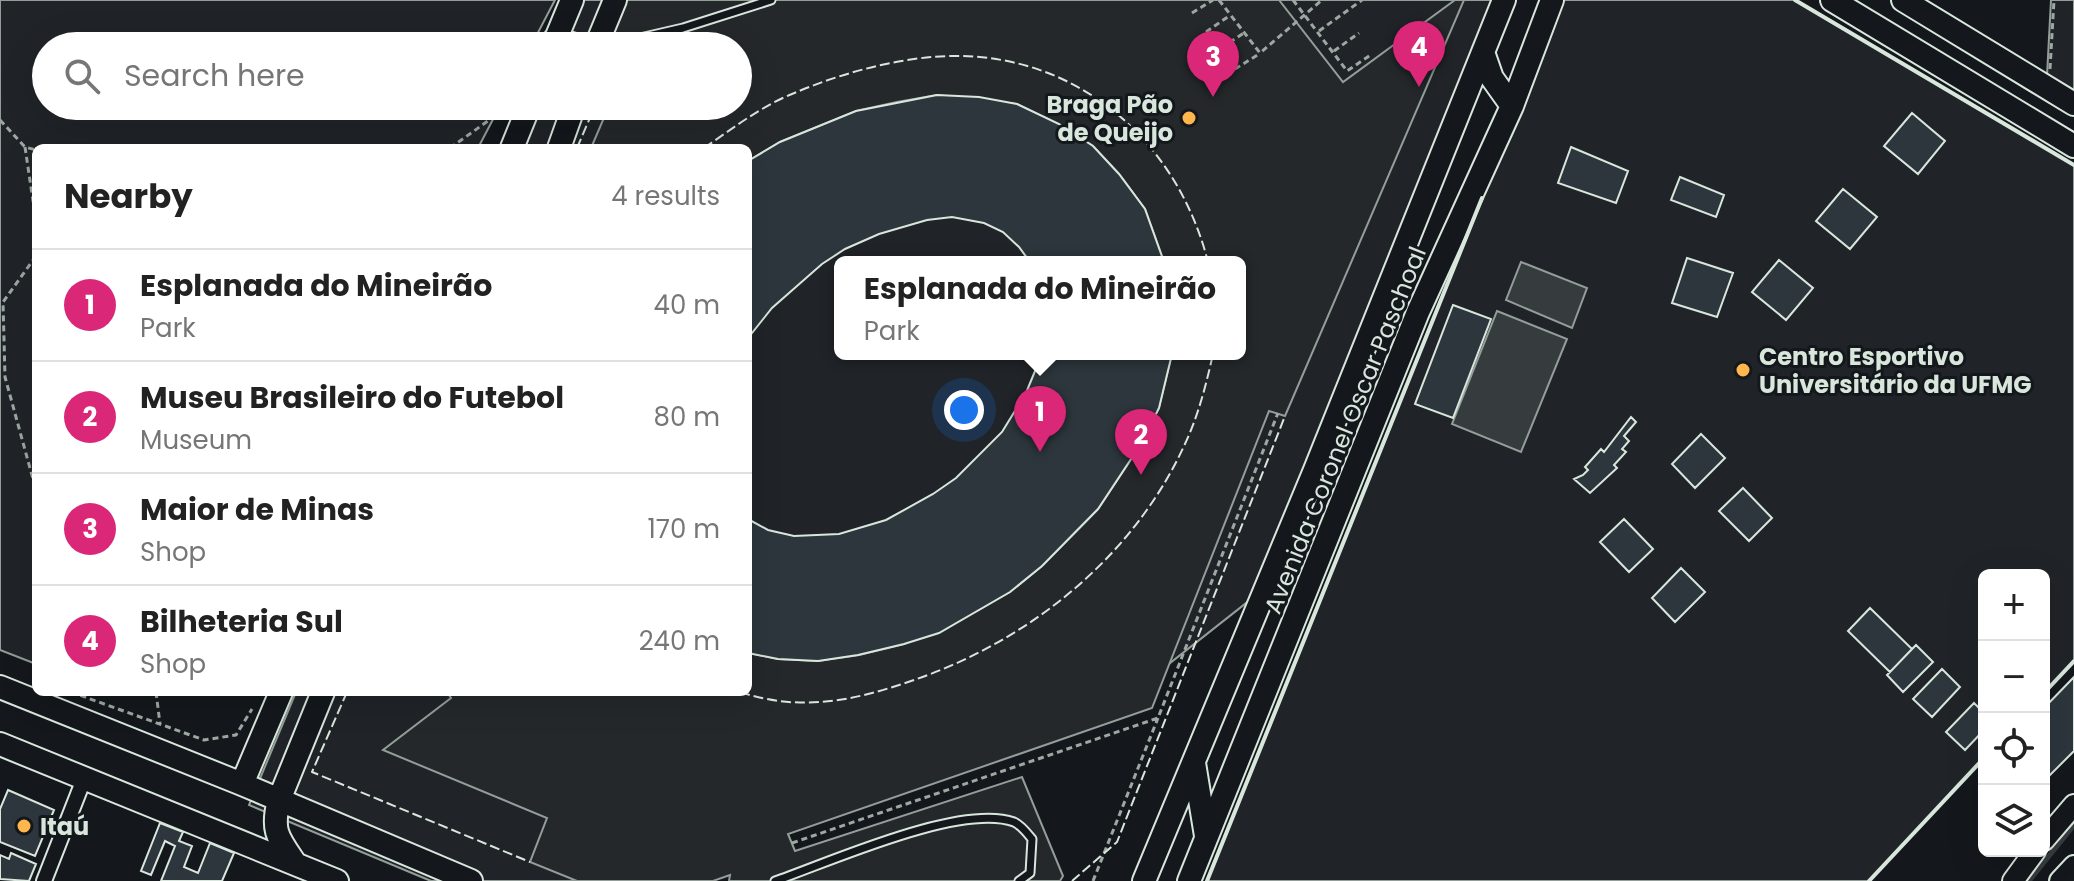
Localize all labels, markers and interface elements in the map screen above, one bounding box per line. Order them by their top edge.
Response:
pin: 4 [1393,21,1445,87]
pin: 3 [1187,31,1239,97]
search box [32,32,752,120]
icon: search [60,54,104,98]
text: Search here [124,54,305,97]
place label: Braga Pão de Queijo [1046,88,1173,149]
marker: Braga Pão de Queijo [1180,109,1198,127]
text: Nearby [64,172,193,220]
text: 4 results [611,178,720,214]
street label: Avenida Coronel Oscar Paschoal [1256,242,1434,618]
popup [834,256,1246,360]
text: Esplanada do Mineirão [140,264,492,307]
text: Esplanada do Mineirão [864,267,1216,310]
text: 1 [85,287,95,323]
text: 40 m [654,287,720,323]
text: Park [140,310,196,346]
text: Park [864,313,920,349]
place label: Centro Esportivo Universitário da UFMG [1759,340,2032,401]
marker: Centro Esportivo Universitário da UFMG [1734,361,1752,379]
text: Museu Brasileiro do Futebol [140,376,564,419]
pin: 1 [1014,386,1066,452]
your location [944,390,984,430]
text: 2 [83,399,97,435]
text: 80 m [654,399,720,435]
pin: 2 [1115,409,1167,475]
text: Museum [140,422,252,458]
text: Maior de Minas [140,488,374,531]
text: 3 [82,511,98,547]
text: 170 m [647,511,720,547]
text: Shop [140,534,206,570]
map controls [1978,569,2050,857]
button: + [1978,569,2050,641]
text: Bilheteria Sul [140,600,343,643]
text: 4 [81,623,99,659]
text: 240 m [639,623,720,659]
button: − [1978,641,2050,713]
text: Shop [140,646,206,682]
button: locate [1978,713,2050,785]
button: layers [1978,785,2050,857]
place label: Itaú [40,810,89,843]
marker: Itaú [15,817,33,835]

